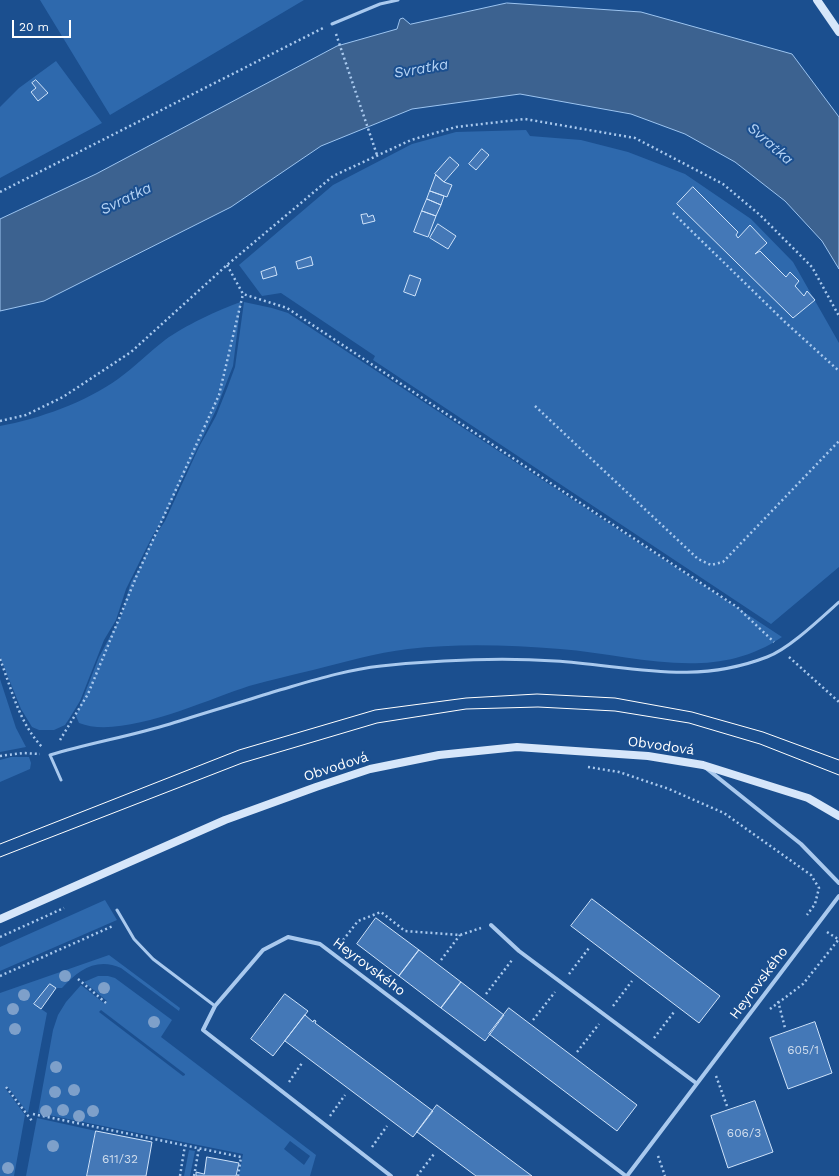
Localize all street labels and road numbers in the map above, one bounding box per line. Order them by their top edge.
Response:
street label: Obvodová [627,733,695,759]
street label: Obvodová [302,749,370,785]
street label: Heyrovského [329,934,409,1000]
street label: Heyrovského [726,943,792,1023]

